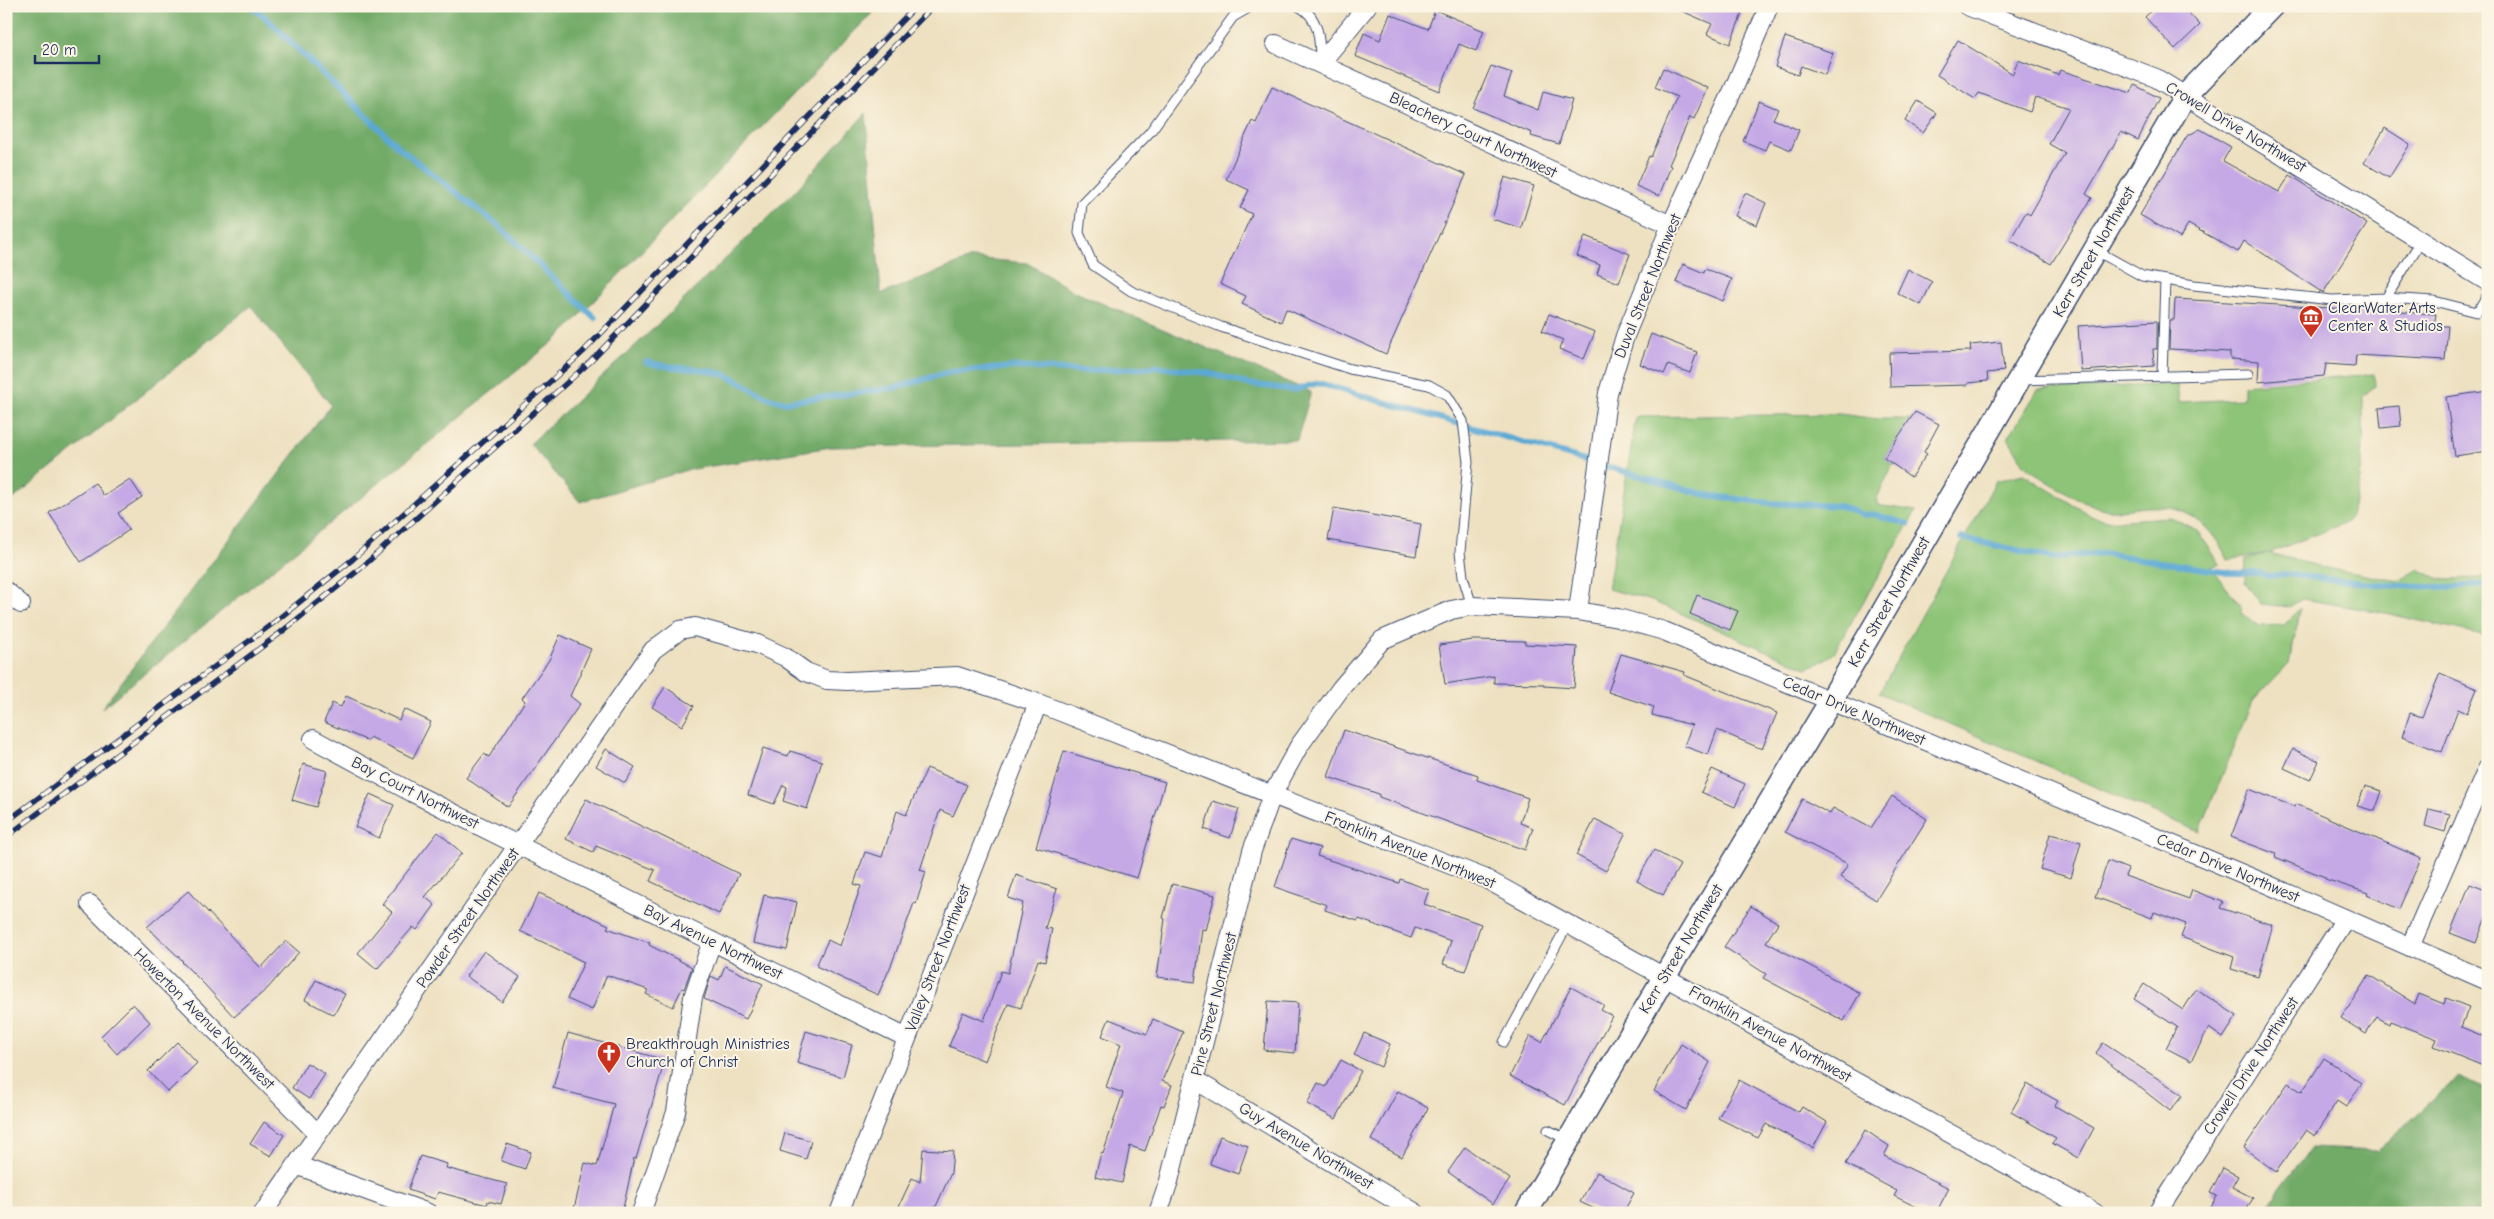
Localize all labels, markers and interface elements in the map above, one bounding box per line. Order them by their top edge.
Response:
scale bar [35,32,99,64]
text: 20 m [42,41,76,59]
street label: Crowell Drive Northwest [2162,78,2310,176]
street label: Bleachery Court Northwest [1386,88,1560,182]
street label: Kerr Street Northwest [2049,183,2139,320]
street label: Duval Street Northwest [1611,211,1685,361]
place label: ClearWater Arts Center & Studios [2328,299,2443,335]
museum icon: ClearWater Arts Center & Studios [2298,304,2324,338]
street label: Kerr Street Northwest [1844,533,1934,670]
street label: Cedar Drive Northwest [1780,673,1928,749]
street label: Bay Court Northwest [348,753,482,833]
street label: Franklin Avenue Northwest [1322,807,1498,893]
street label: Cedar Drive Northwest [2154,830,2302,906]
street label: Powder Street Northwest [413,844,523,991]
street label: Kerr Street Northwest [1635,881,1727,1017]
street label: Valley Street Northwest [902,882,974,1034]
street label: Bay Avenue Northwest [641,901,786,984]
street label: Pine Street Northwest [1187,930,1241,1078]
street label: Howerton Avenue Northwest [130,945,278,1093]
street label: Franklin Avenue Northwest [1686,982,1855,1086]
street label: Crowell Drive Northwest [2200,993,2303,1138]
place label: Breakthrough Ministries Church of Christ [626,1035,790,1071]
church icon: Breakthrough Ministries Church of Christ [596,1040,622,1074]
street label: Guy Avenue Northwest [1236,1099,1377,1193]

